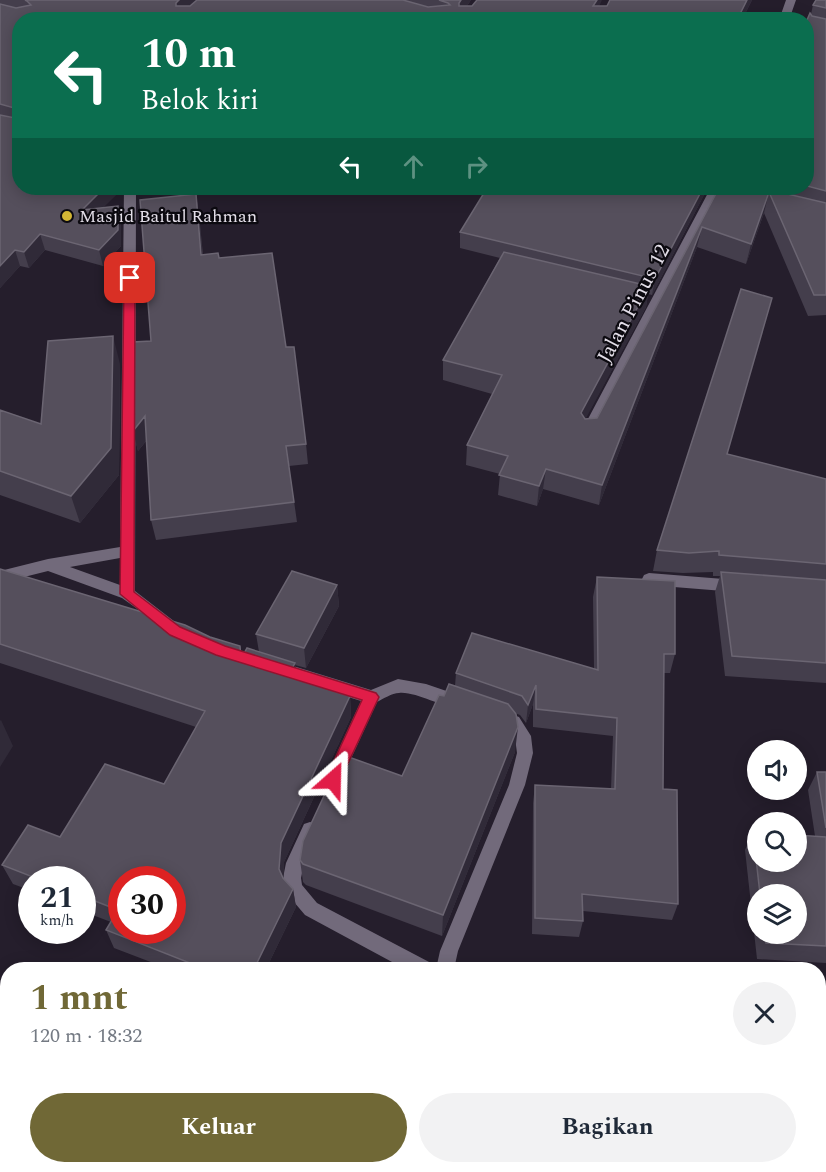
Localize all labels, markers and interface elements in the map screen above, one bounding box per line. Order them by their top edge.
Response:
text: 10 m [141,23,236,86]
icon: left [42,36,120,114]
text: Belok kiri [141,80,259,122]
icon: left [334,150,367,183]
icon: ahead [397,150,430,183]
icon: right [460,150,493,183]
place label: Masjid Baitul Rahman [79,203,257,230]
marker: Masjid Baitul Rahman [60,209,74,223]
street label: Jalan Pinus 12 [589,239,679,369]
pin [104,252,155,303]
icon: arrive [113,261,146,294]
map controls [747,740,807,944]
button: sound [747,740,807,800]
position arrow [301,748,365,812]
button: search [747,812,807,872]
speed limit sign: 30 [108,866,186,944]
text: 21 [40,875,74,921]
button: layers [747,884,807,944]
text: km/h [40,909,74,932]
text: 1 mnt [30,971,128,1026]
button: close [733,982,796,1045]
text: 120 m · 18:32 [30,1021,142,1051]
button: Keluar [30,1093,407,1162]
button: Bagikan [419,1093,796,1162]

